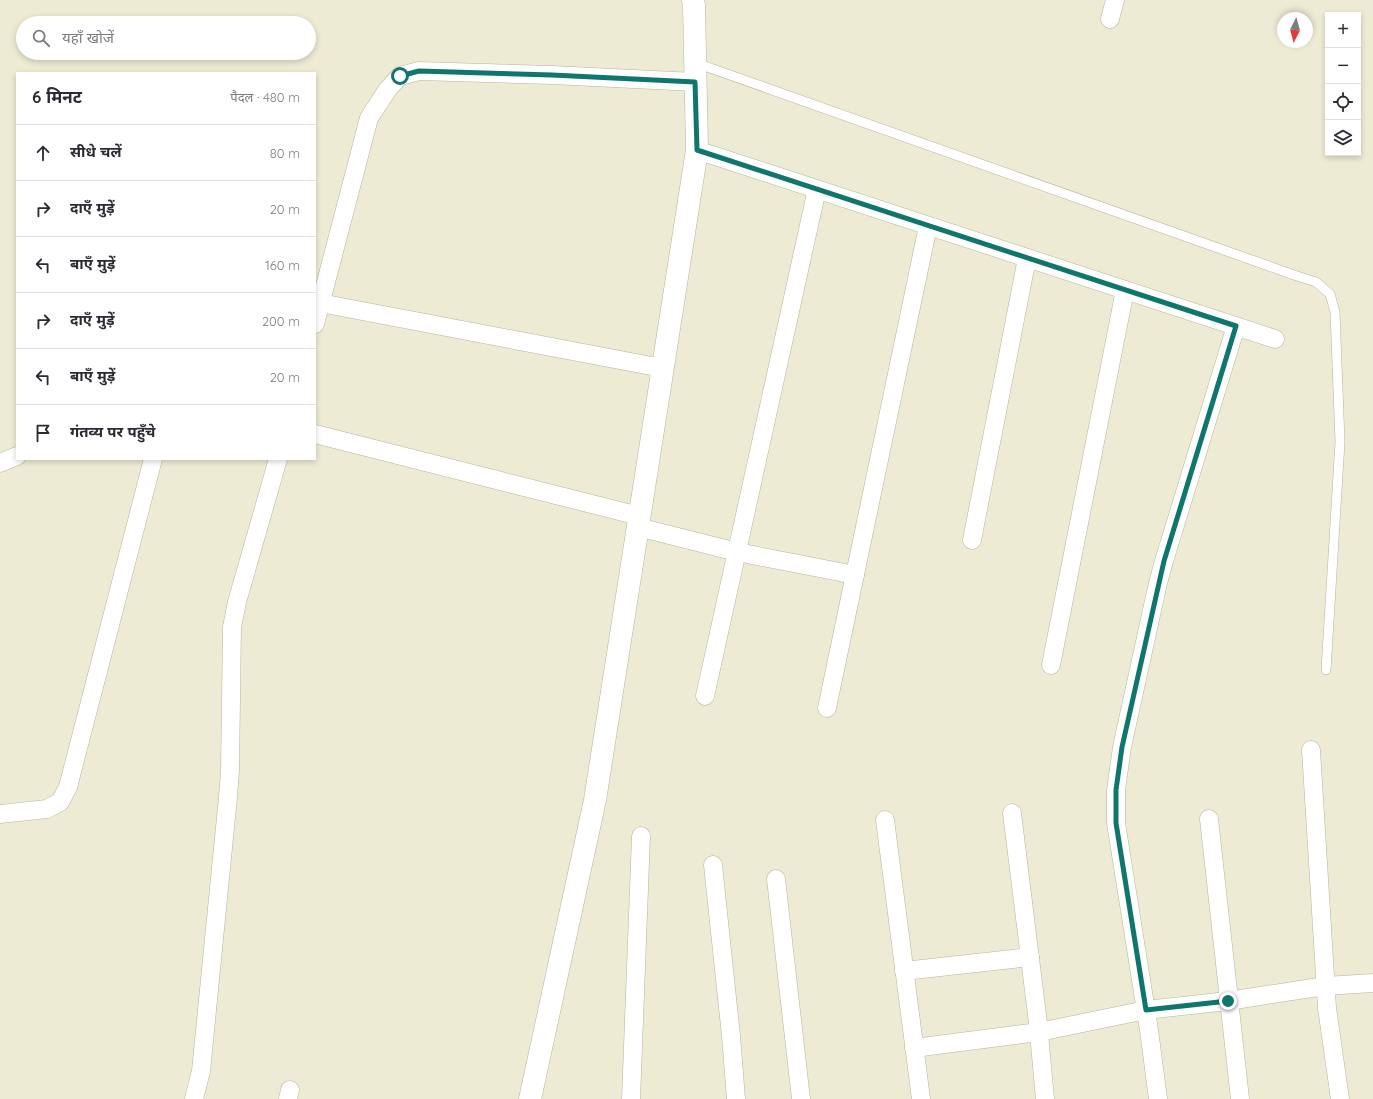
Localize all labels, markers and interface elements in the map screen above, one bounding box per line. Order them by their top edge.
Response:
north arrow [1277,12,1313,48]
map controls [1325,12,1361,156]
button: + [1325,12,1361,48]
search box [16,16,316,60]
icon: search [30,27,52,49]
text: यहाँ खोजें [62,28,114,47]
button: − [1325,48,1361,84]
route start [391,67,409,85]
button: locate [1325,84,1361,120]
text: 6 मिनट [32,86,82,107]
text: पैदल · 480 m [230,89,300,105]
button: layers [1325,120,1361,156]
icon: ahead [32,142,54,164]
text: सीधे चलें [70,142,121,161]
text: 80 m [270,145,300,161]
icon: right [32,198,54,220]
text: दाएँ मुड़ें [70,198,114,217]
text: 20 m [270,201,300,217]
icon: left [32,254,54,276]
text: बाएँ मुड़ें [70,254,115,273]
text: 160 m [265,257,300,273]
icon: right [32,310,54,332]
text: दाएँ मुड़ें [70,310,114,329]
text: 200 m [262,313,300,329]
icon: left [32,366,54,388]
text: बाएँ मुड़ें [70,366,115,385]
text: 20 m [270,369,300,385]
icon: arrive [32,422,54,444]
text: गंतव्य पर पहुँचे [70,422,156,441]
route end [1219,992,1237,1010]

